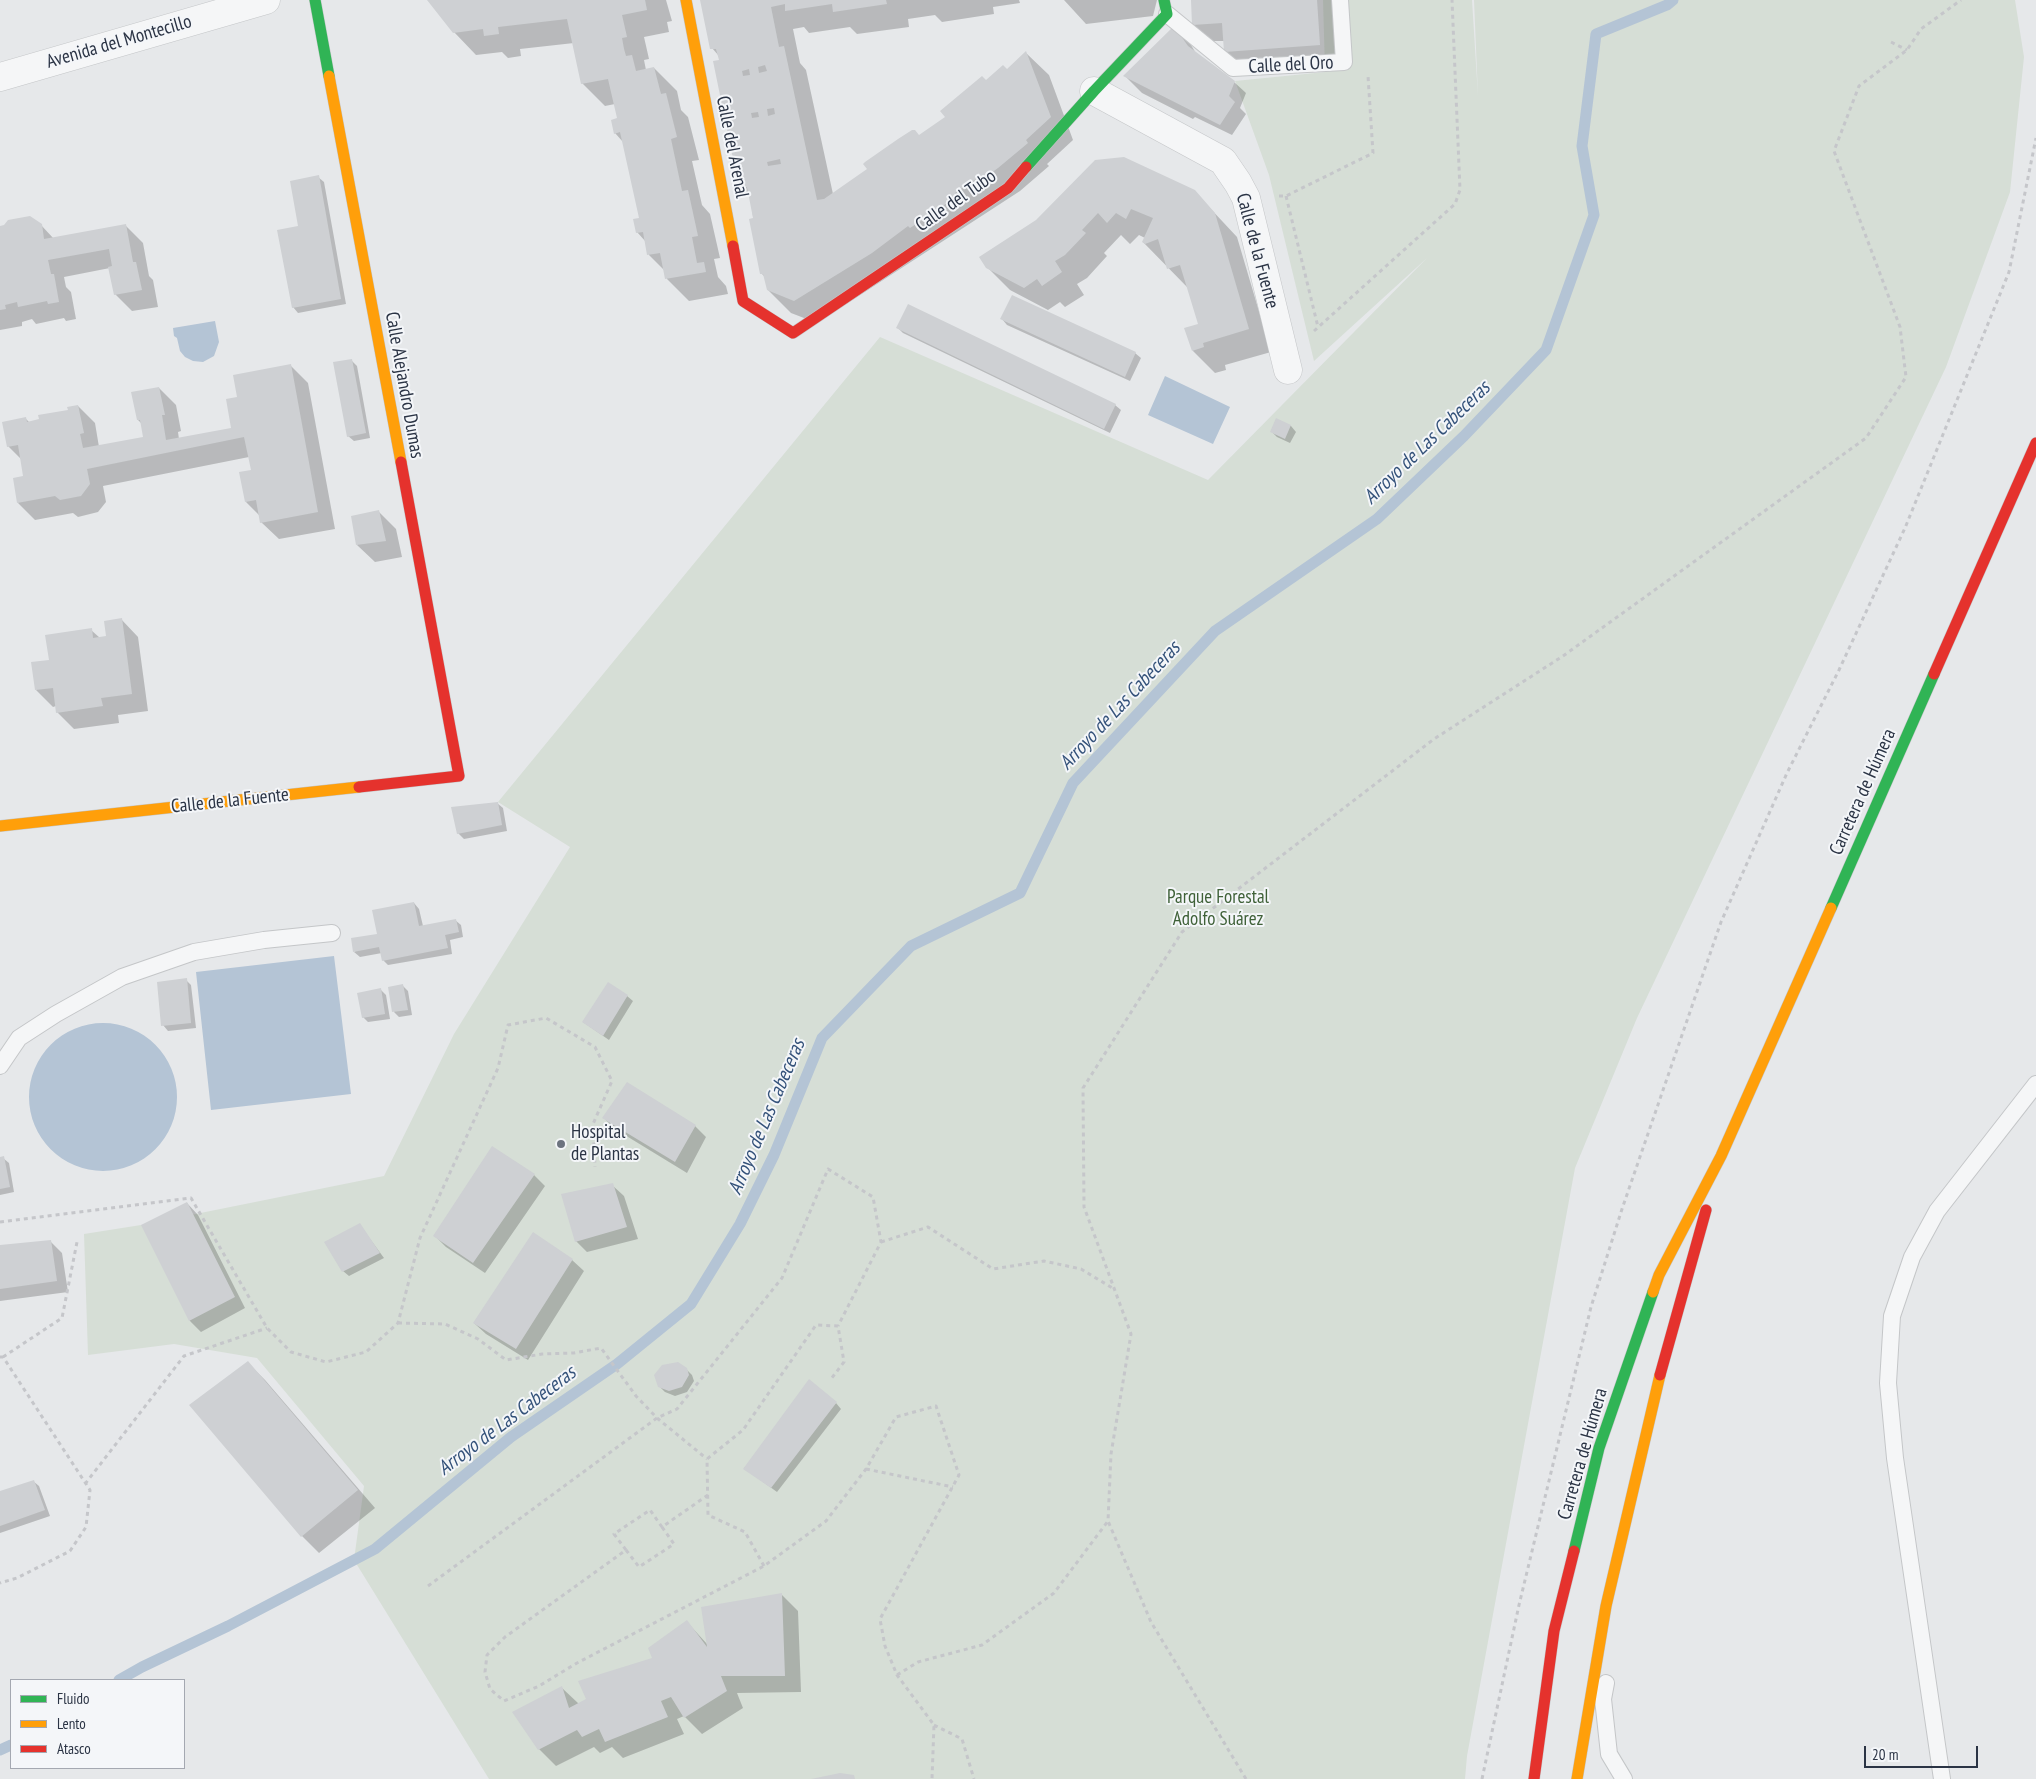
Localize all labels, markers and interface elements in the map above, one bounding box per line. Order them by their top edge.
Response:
street label: Avenida del Montecillo [44,10,194,74]
street label: Calle del Oro [1248,51,1334,79]
street label: Calle del Arenal [711,94,753,200]
street label: Calle del Tubo [911,165,1001,237]
street label: Calle de la Fuente [1231,191,1283,311]
street label: Calle Alejandro Dumas [380,310,428,460]
water label: Arroyo de Las Cabeceras [1359,377,1495,509]
water label: Arroyo de Las Cabeceras [1054,637,1186,775]
street label: Carretera de Húmera [1825,725,1901,859]
street label: Calle de la Fuente [170,783,290,819]
park label: Parque Forestal Adolfo Suárez [1167,887,1269,931]
water label: Arroyo de Las Cabeceras [723,1036,811,1198]
place label: Hospital de Plantas [571,1122,639,1166]
marker: Hospital de Plantas [555,1138,567,1150]
water label: Arroyo de Las Cabeceras [433,1361,581,1481]
street label: Carretera de Húmera [1553,1386,1613,1522]
legend [10,1679,185,1769]
text: Fluido [57,1689,89,1708]
text: Lento [57,1714,86,1733]
scale bar [1866,1736,1980,1768]
text: Atasco [57,1739,91,1758]
text: 20 m [1872,1745,1898,1764]

